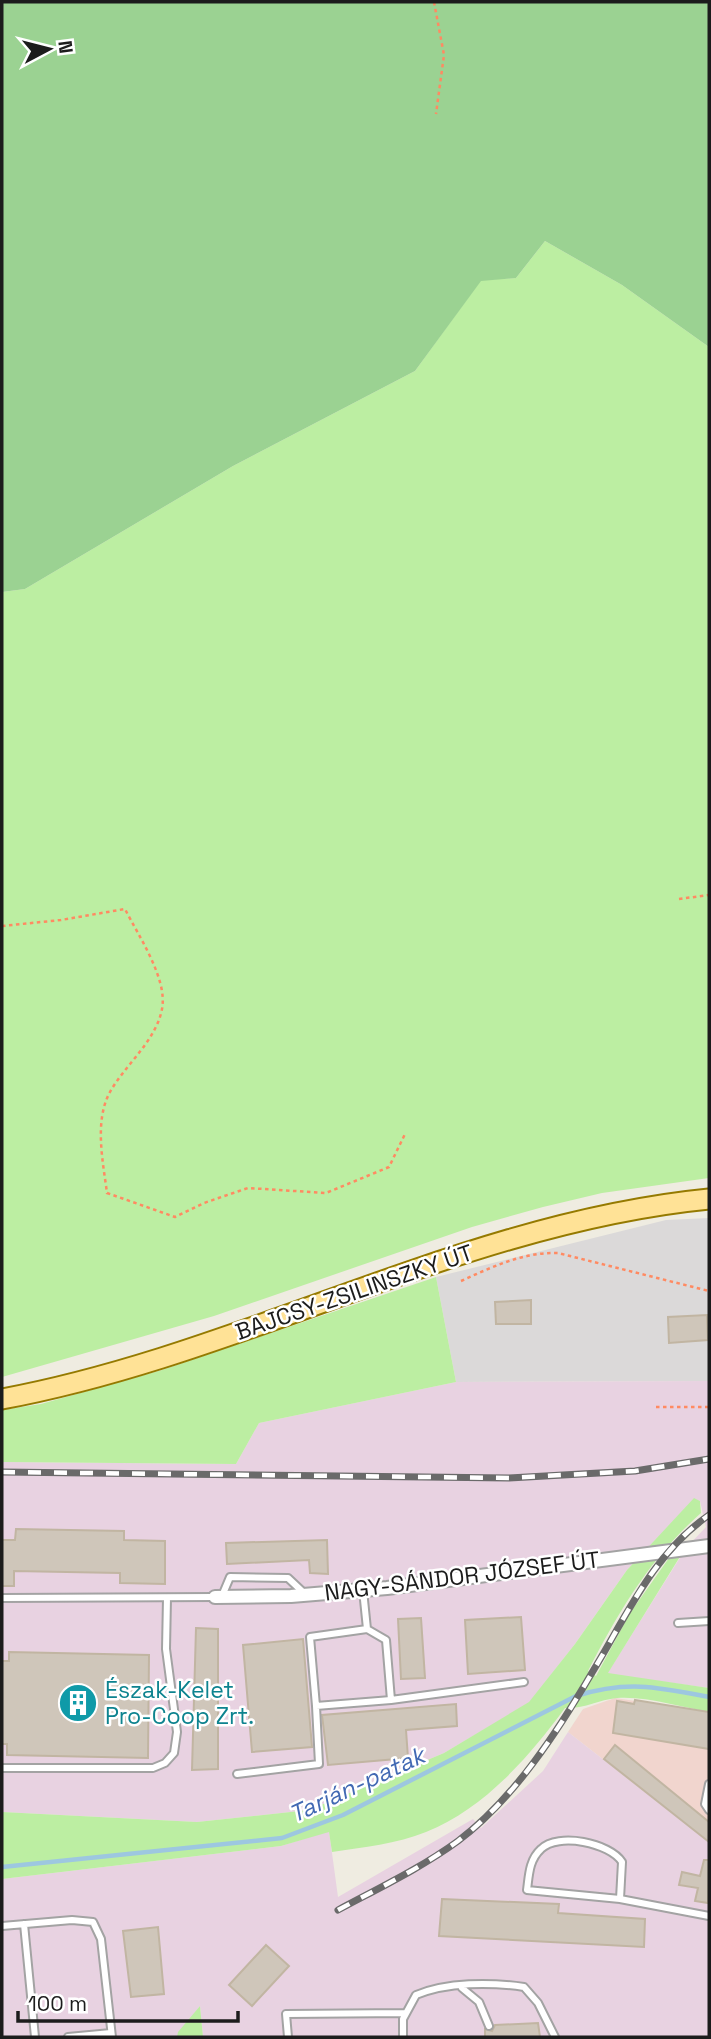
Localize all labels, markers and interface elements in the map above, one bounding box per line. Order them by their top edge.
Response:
north arrow [14,14,84,84]
text: N [52,39,79,55]
street label: BAJCSY-ZSILINSZKY ÚT [231,1237,477,1347]
street label: NAGY-SÁNDOR JÓZSEF ÚT [323,1544,601,1608]
place label: Észak-Kelet Pro-Coop Zrt. [105,1675,254,1731]
building icon: Észak-Kelet Pro-Coop Zrt. [57,1682,99,1724]
water label: Tarján-patak [284,1738,432,1830]
scale bar [18,1980,238,2024]
text: 100 m [28,1990,87,2017]

